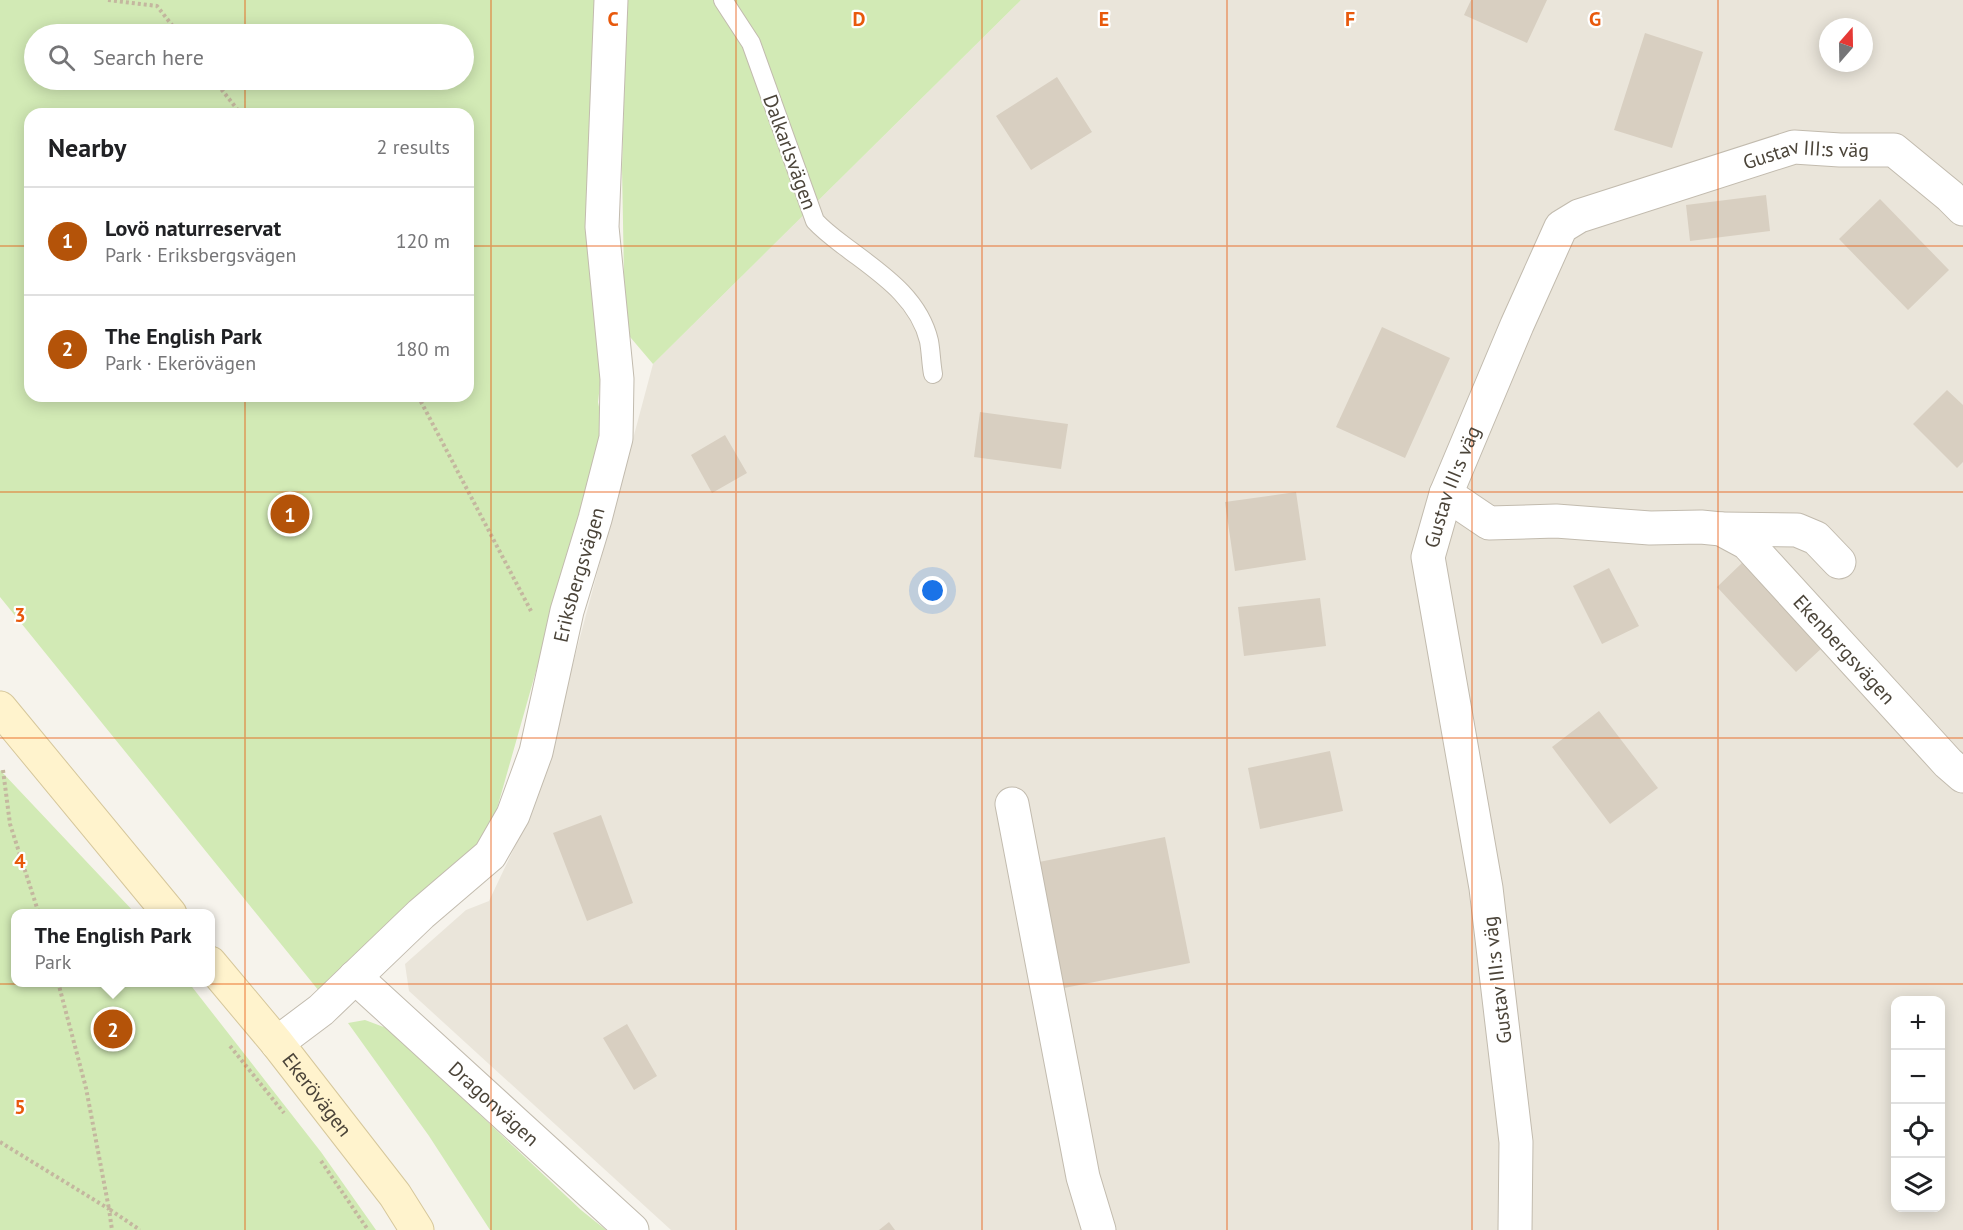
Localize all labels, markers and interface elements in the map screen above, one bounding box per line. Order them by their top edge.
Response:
text: C [607,6,619,32]
text: D [853,6,866,32]
text: E [1099,6,1109,32]
text: F [1345,6,1355,32]
text: G [1589,6,1601,32]
north arrow [1819,18,1873,72]
search box [24,24,474,90]
icon: search [45,41,78,74]
text: Search here [93,43,204,71]
street label: Dalkarlsvägen [757,91,823,213]
text: Nearby [48,131,126,164]
street label: Gustav III:s väg [1740,133,1869,176]
text: 2 results [377,134,450,160]
text: Lovö naturreservat [105,214,281,242]
text: 1 [62,228,73,254]
text: 120 m [396,228,450,254]
text: Park · Eriksbergsvägen [105,242,296,268]
text: The English Park [105,322,262,350]
text: 2 [62,336,73,362]
text: 180 m [396,336,450,362]
text: Park · Ekerövägen [105,350,256,376]
street label: Gustav III:s väg [1418,422,1486,551]
pin: 1 [270,492,310,536]
street label: Eriksbergsvägen [548,505,610,645]
your location [918,576,947,605]
street label: Ekenbergsvägen [1788,589,1901,710]
text: 3 [14,602,26,628]
text: 4 [14,848,26,874]
popup [11,909,215,987]
street label: Gustav III:s väg [1476,915,1518,1045]
text: The English Park [34,921,192,949]
text: Park [34,949,71,975]
map controls [1891,996,1945,1212]
button: + [1891,996,1945,1050]
pin: 2 [94,1006,132,1052]
street label: Ekerövägen [277,1048,358,1142]
button: − [1891,1050,1945,1104]
street label: Dragonvägen [443,1056,545,1152]
text: 5 [14,1094,26,1120]
button: locate [1891,1104,1945,1158]
button: layers [1891,1158,1945,1212]

